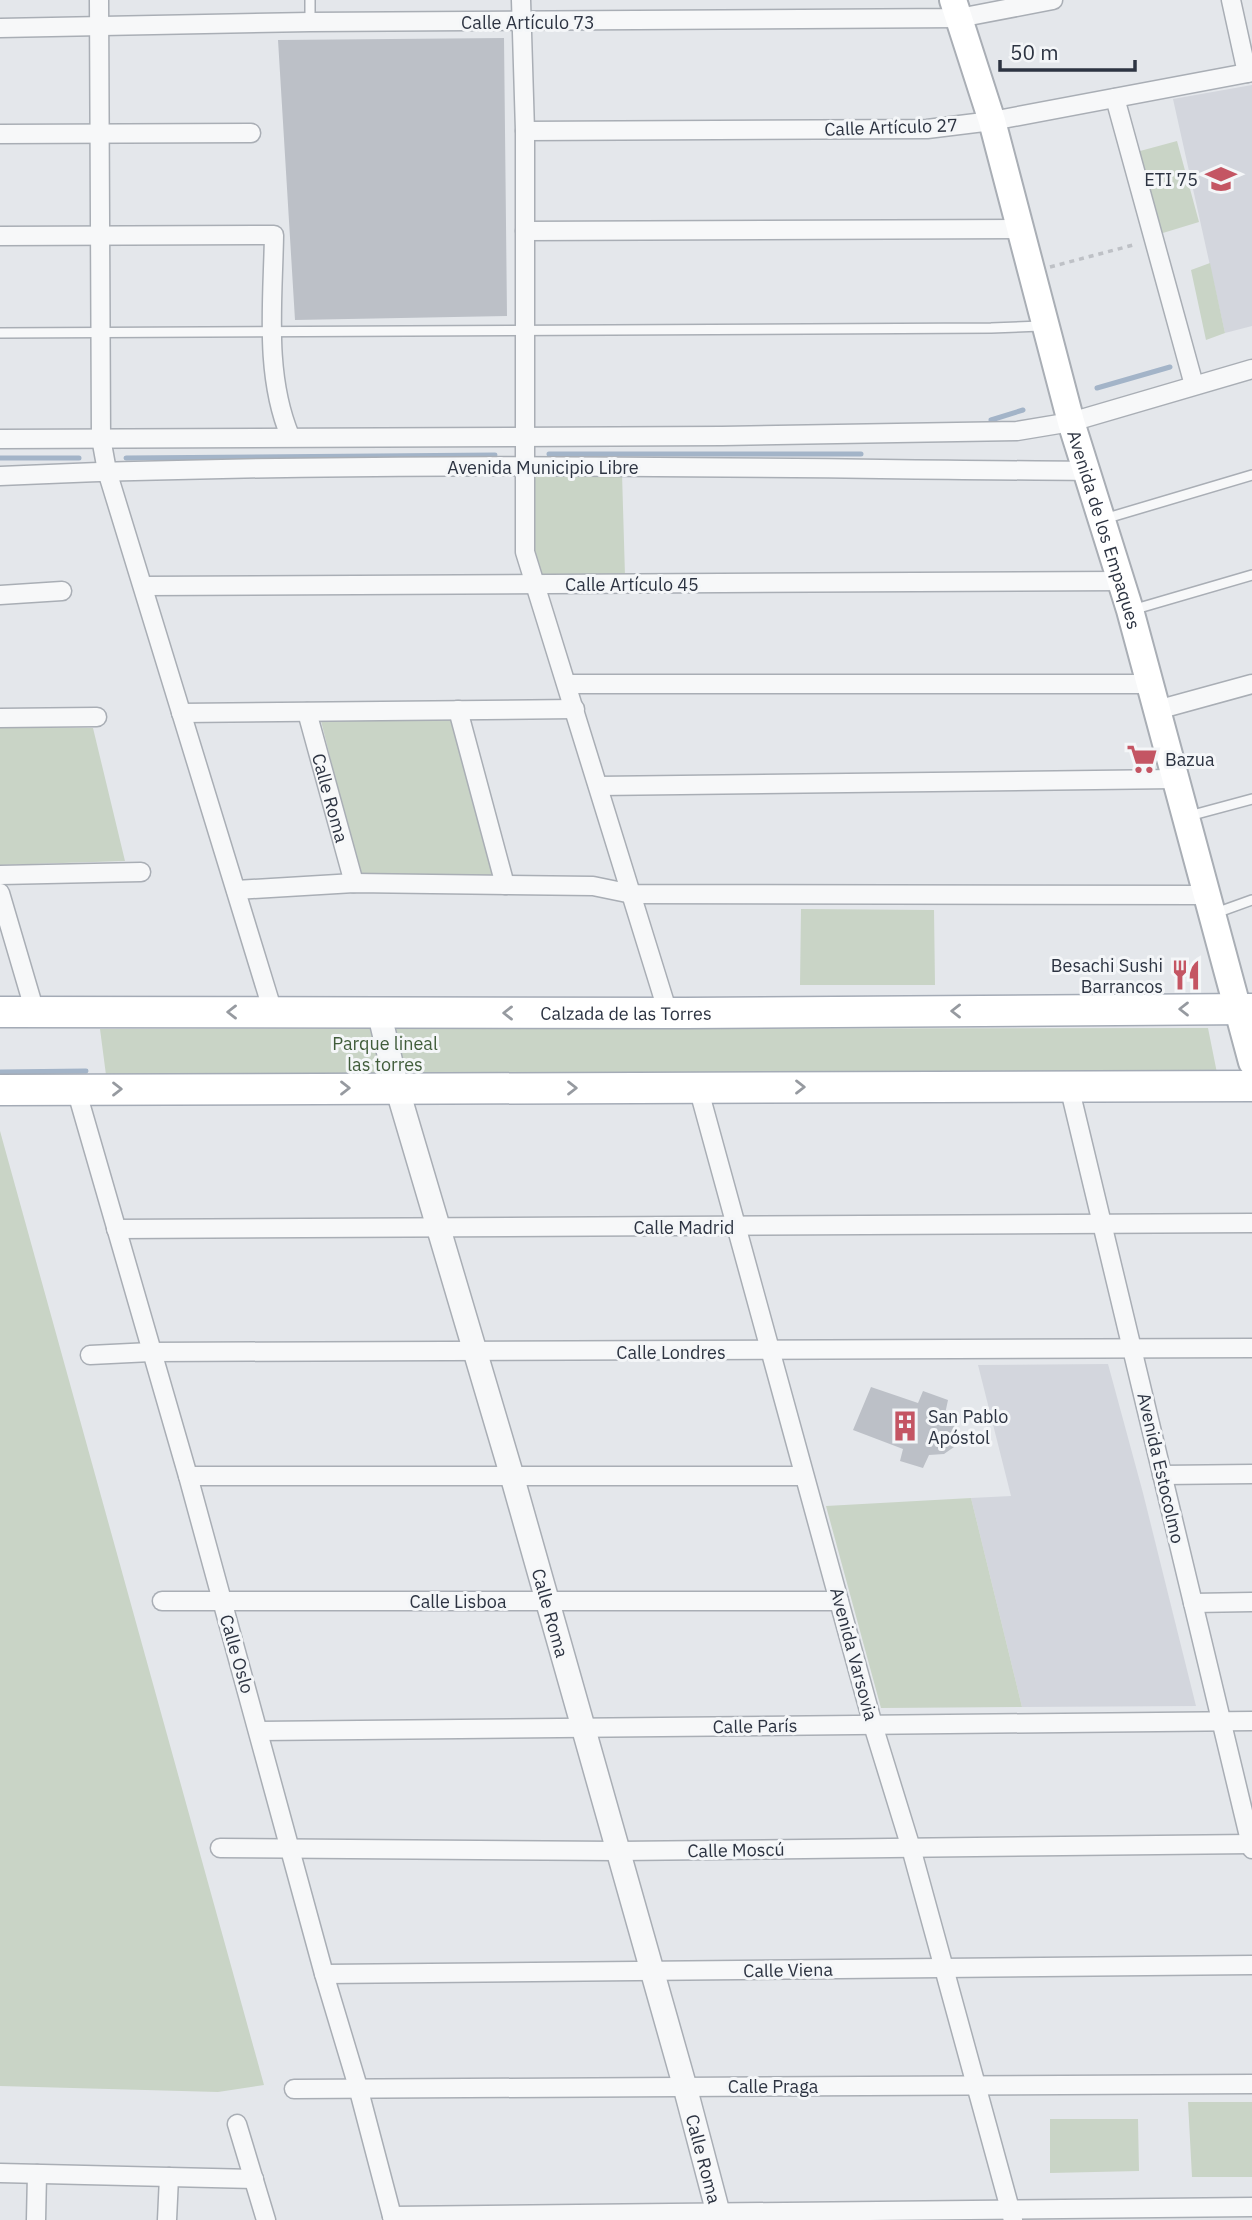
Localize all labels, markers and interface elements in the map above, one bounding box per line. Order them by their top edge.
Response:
street label: Calle Artículo 73 [461,11,595,34]
scale bar [1000,28,1135,72]
text: 50 m [1010,38,1059,66]
street label: Calle Artículo 27 [824,113,958,141]
school or university icon: ETI 75 [1204,162,1238,196]
place label: ETI 75 [1144,168,1198,191]
street label: Avenida de los Empaques [1063,427,1146,632]
street label: Avenida Municipio Libre [447,456,639,479]
street label: Calle Artículo 45 [565,573,699,596]
supermarket icon: Bazua [1125,742,1159,776]
place label: Bazua [1165,748,1215,771]
street label: Calle Roma [307,751,354,845]
place label: Besachi Sushi Barrancos [1051,954,1163,998]
restaurant icon: Besachi Sushi Barrancos [1169,958,1203,992]
street label: Calzada de las Torres [540,1001,712,1025]
one-way arrow [1178,1001,1189,1017]
one-way arrow [951,1003,961,1019]
one-way arrow [226,1004,237,1020]
one-way arrow [503,1005,513,1021]
park label: Parque lineal las torres [332,1032,438,1076]
one-way arrow [795,1079,805,1095]
one-way arrow [340,1080,350,1096]
one-way arrow [567,1080,578,1096]
one-way arrow [112,1081,123,1097]
street label: Calle Madrid [634,1216,734,1239]
street label: Calle Londres [616,1341,726,1364]
street label: Avenida Estocolmo [1132,1390,1190,1546]
place label: San Pablo Apóstol [928,1405,1008,1449]
building icon: San Pablo Apóstol [888,1409,922,1443]
street label: Calle Roma [527,1566,574,1660]
street label: Avenida Varsovia [825,1585,883,1724]
street label: Calle Lisboa [409,1590,507,1613]
street label: Calle Oslo [215,1612,259,1696]
street label: Calle París [712,1714,798,1738]
street label: Calle Moscú [687,1838,785,1862]
street label: Calle Viena [743,1958,833,1982]
street label: Calle Praga [728,2075,819,2098]
street label: Calle Roma [681,2112,727,2206]

